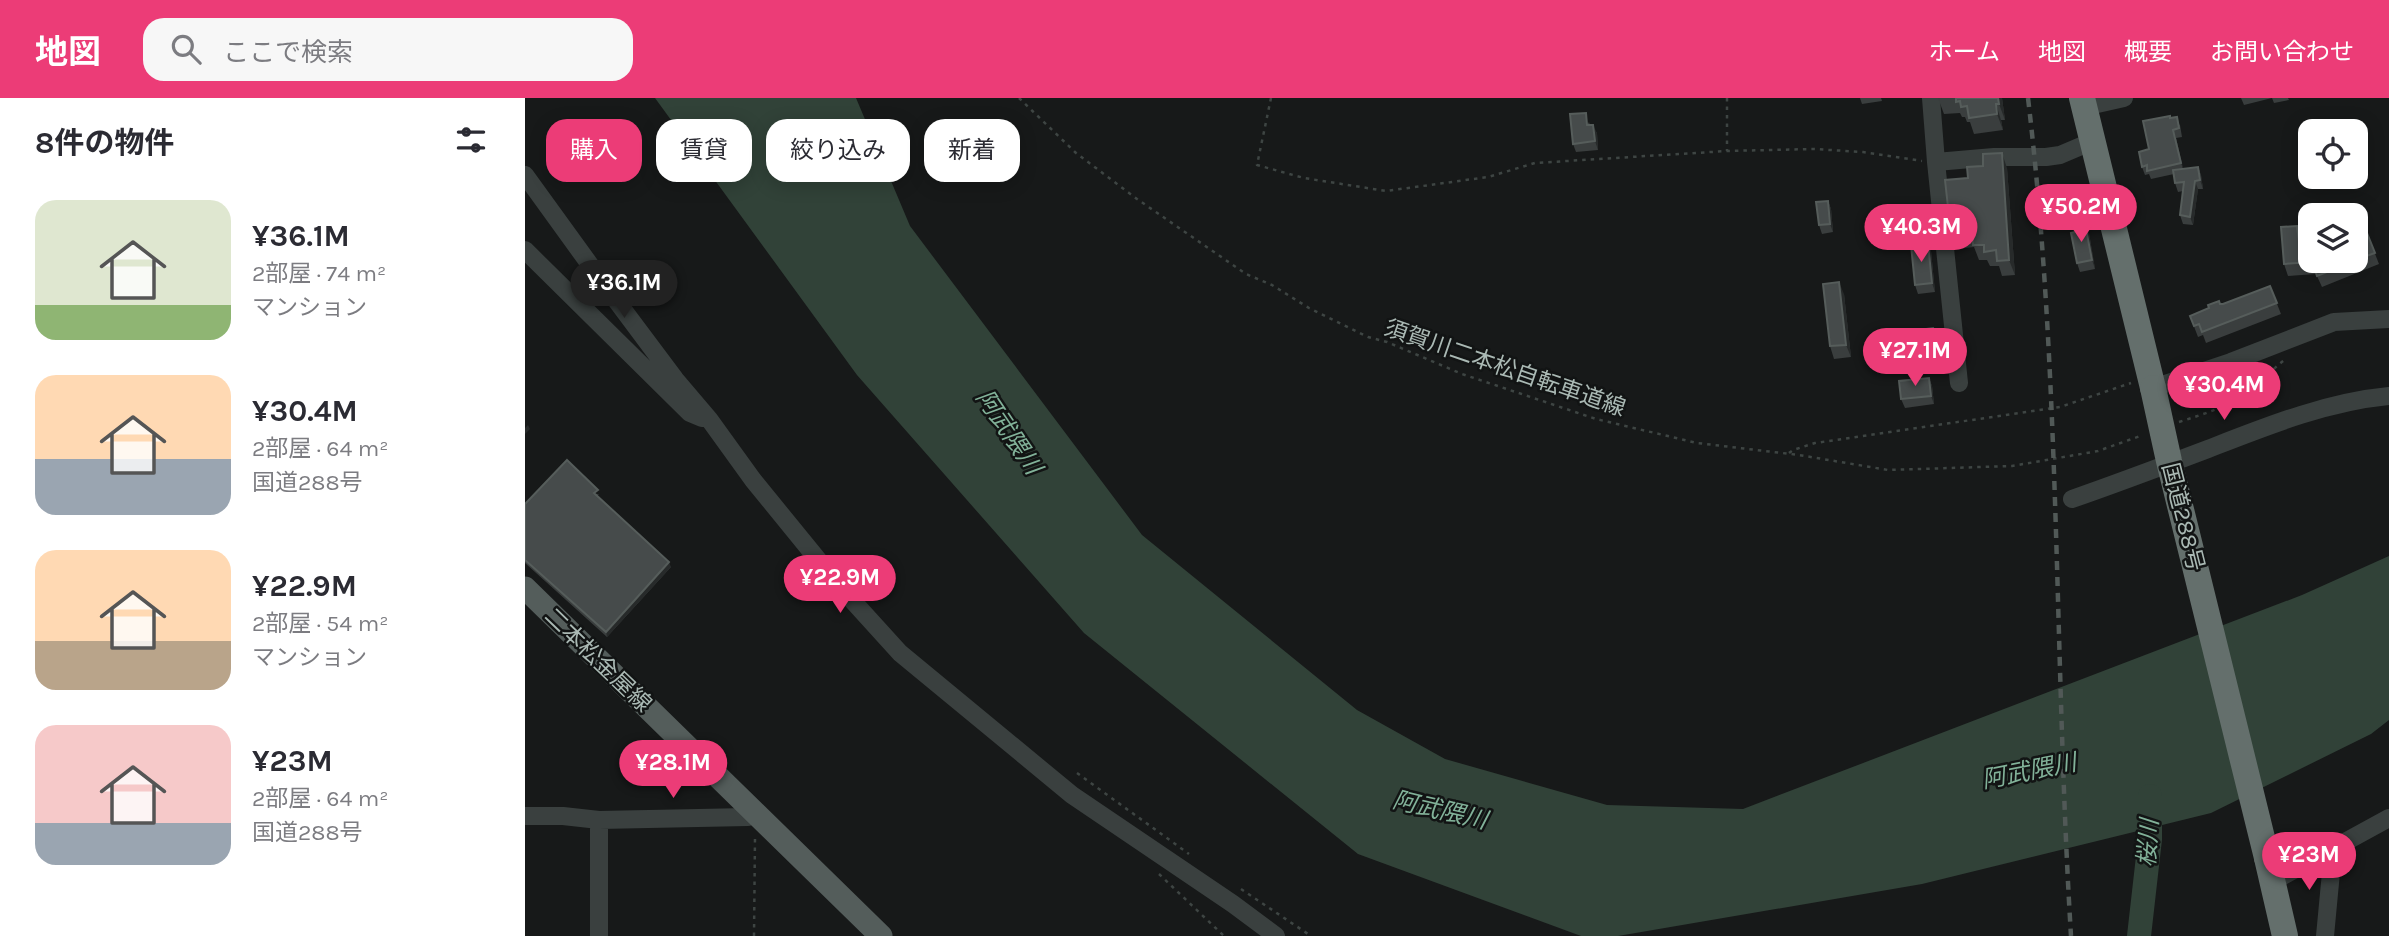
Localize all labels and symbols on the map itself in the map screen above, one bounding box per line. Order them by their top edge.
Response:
pin: ¥50.2M [2024,184,2138,244]
pin: ¥40.3M [1864,204,1978,264]
pin: ¥36.1M [567,260,681,320]
street label: 須賀川二本松自転車道線 [1381,314,1629,422]
pin: ¥27.1M [1858,328,1972,388]
pin: ¥30.4M [2167,362,2281,422]
water label: 阿武隈川 [971,384,1049,482]
street label: 国道288号 [2157,460,2209,574]
pin: ¥22.9M [783,556,897,615]
street label: 二本松金屋線 [539,602,657,718]
pin: ¥28.1M [616,740,730,800]
water label: 阿武隈川 [1979,748,2082,794]
water label: 阿武隈川 [1390,786,1493,835]
water label: 桜川 [2132,815,2164,868]
pin: ¥23M [2268,832,2350,892]

